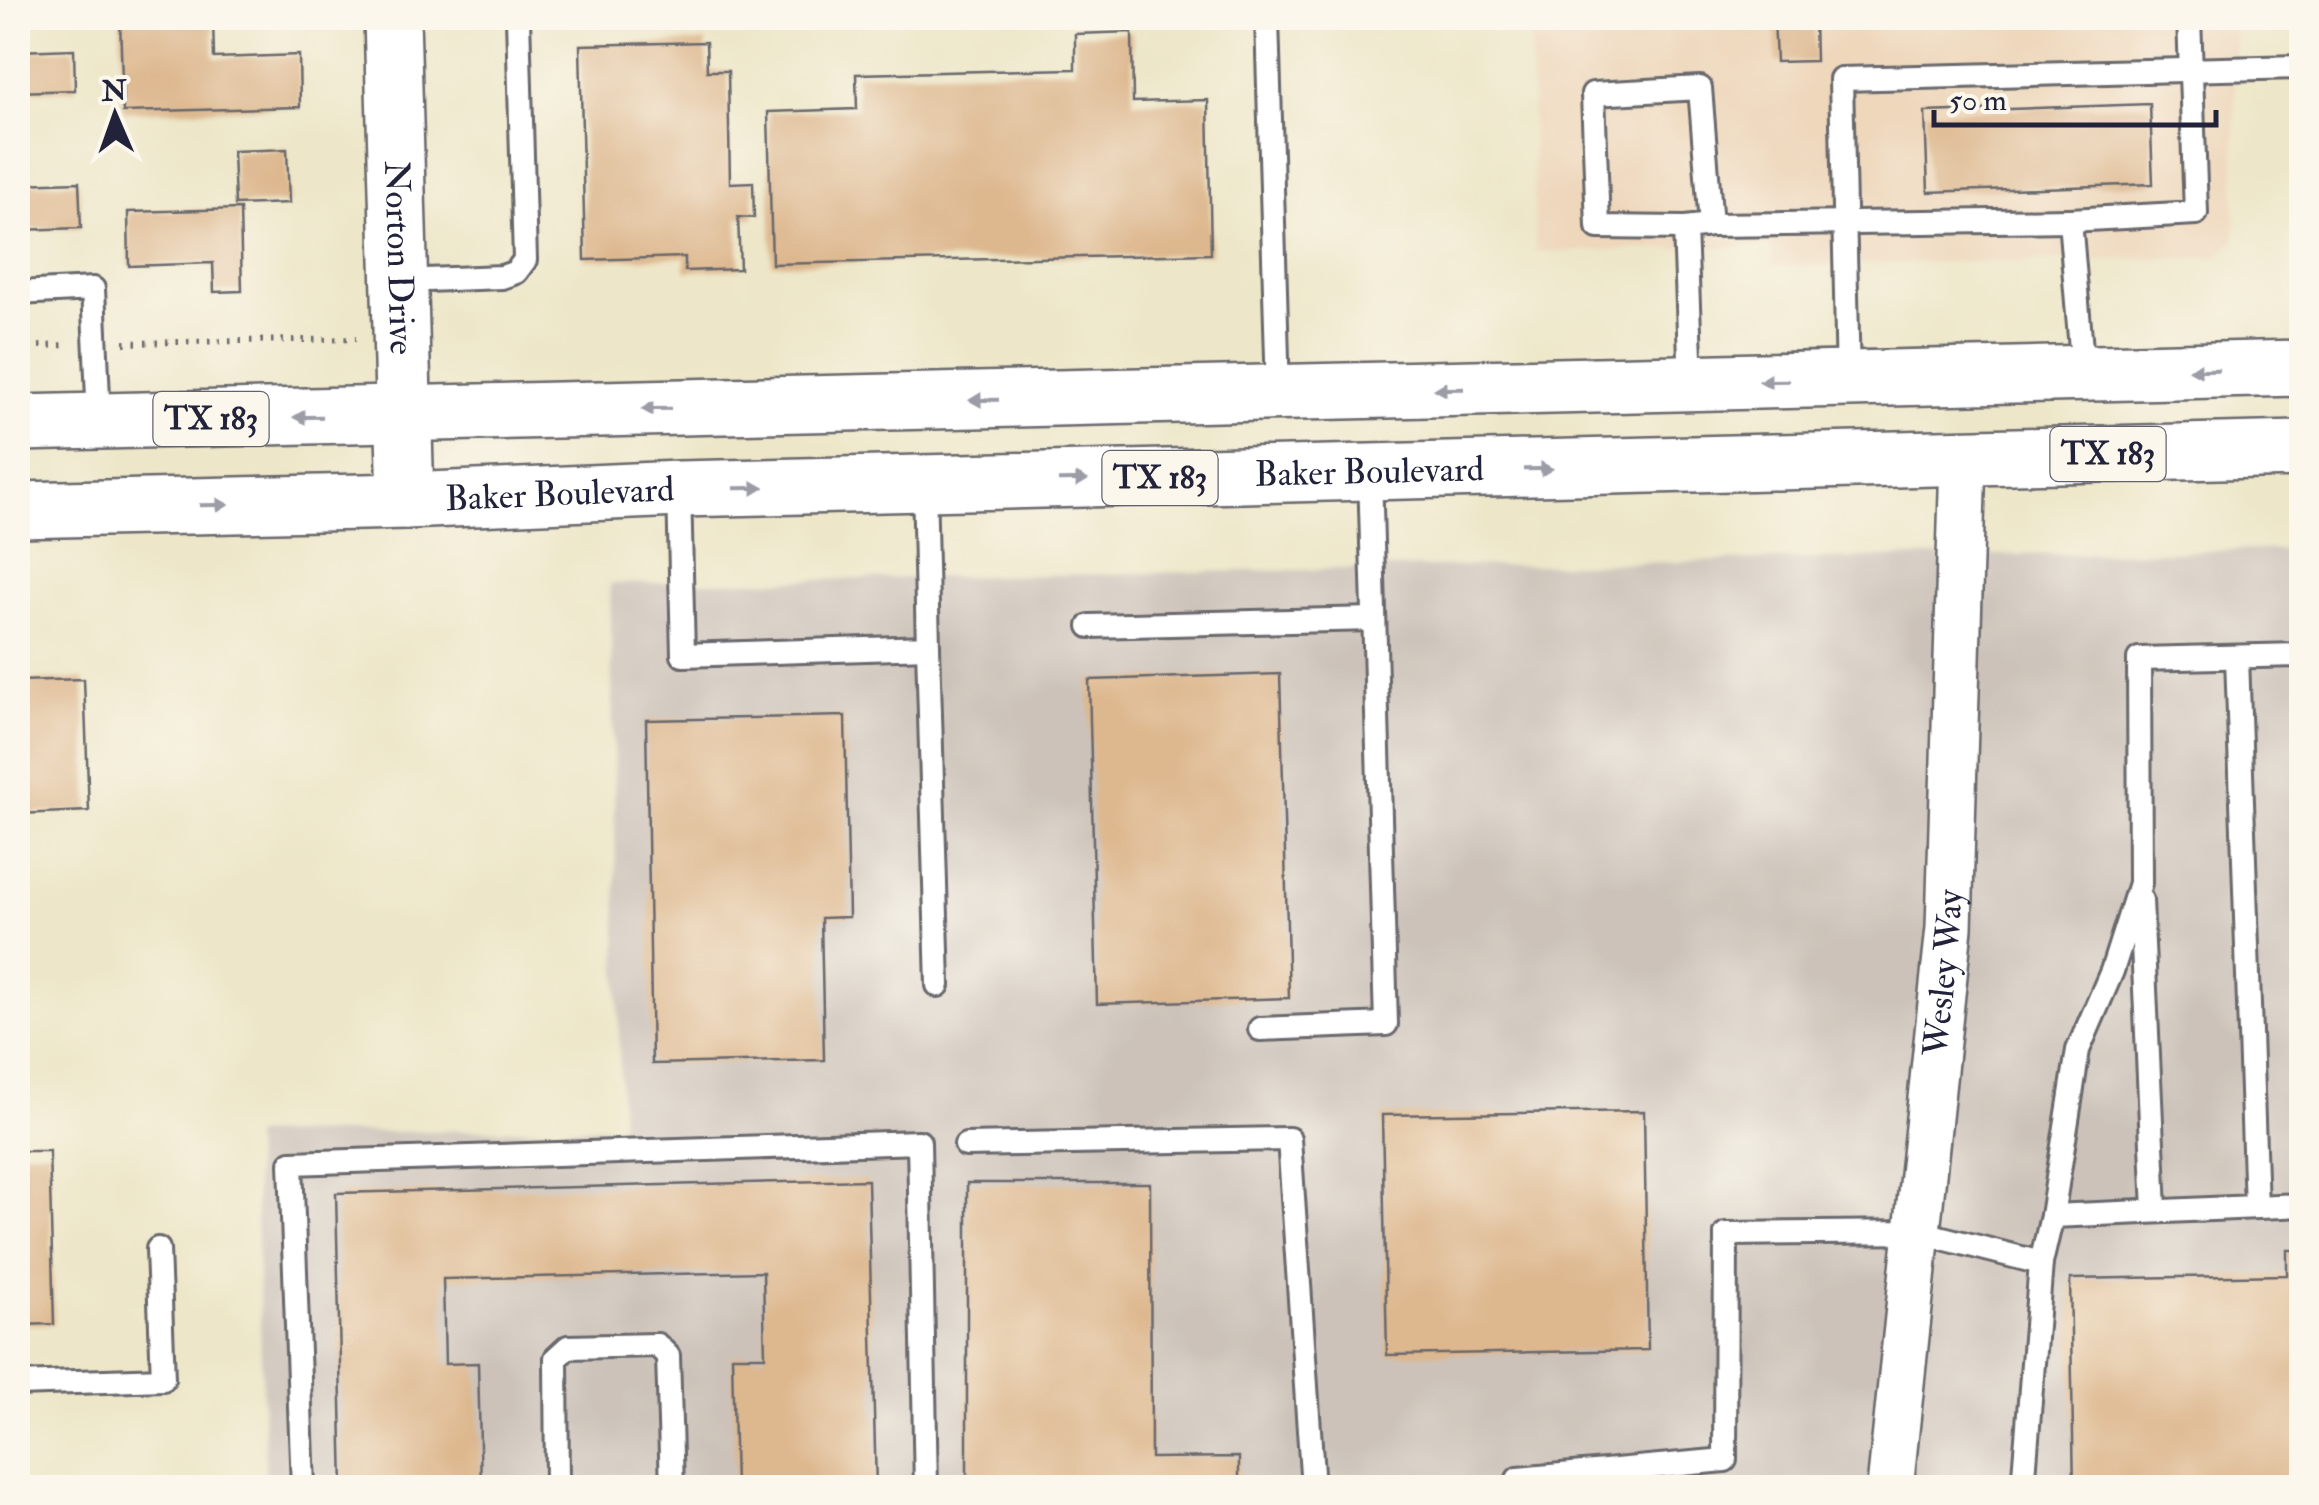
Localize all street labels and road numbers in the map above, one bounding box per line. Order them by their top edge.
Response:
street label: Norton Drive [374,160,424,356]
road number: TX 183 [154,392,268,446]
road number: TX 183 [2050,427,2166,481]
street label: Baker Boulevard [1254,447,1485,497]
road number: TX 183 [1102,451,1218,505]
street label: Baker Boulevard [444,467,675,521]
street label: Wesley Way [1914,888,1972,1059]

